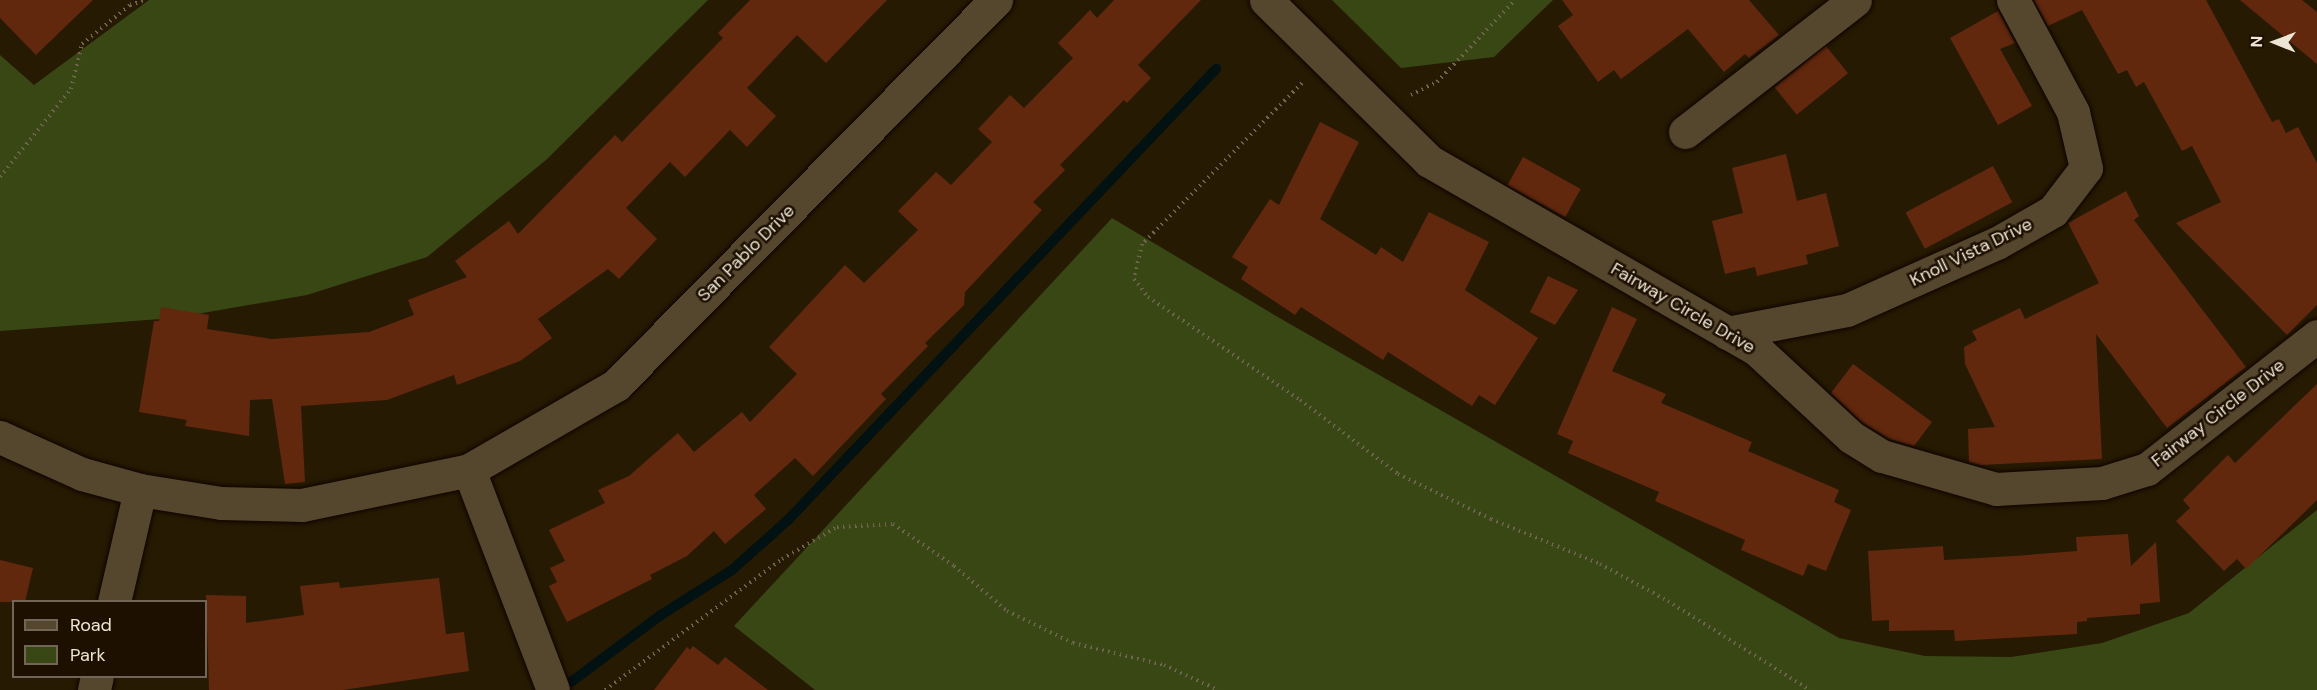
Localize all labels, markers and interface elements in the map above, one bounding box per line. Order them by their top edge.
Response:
north arrow [2245,12,2305,72]
text: N [2246,36,2267,48]
street label: San Pablo Drive [693,200,799,306]
street label: Knoll Vista Drive [1906,213,2036,291]
street label: Fairway Circle Drive [1607,258,1759,358]
street label: Fairway Circle Drive [2147,354,2289,472]
legend [12,600,207,678]
text: Road [70,613,112,637]
text: Park [70,643,106,667]

